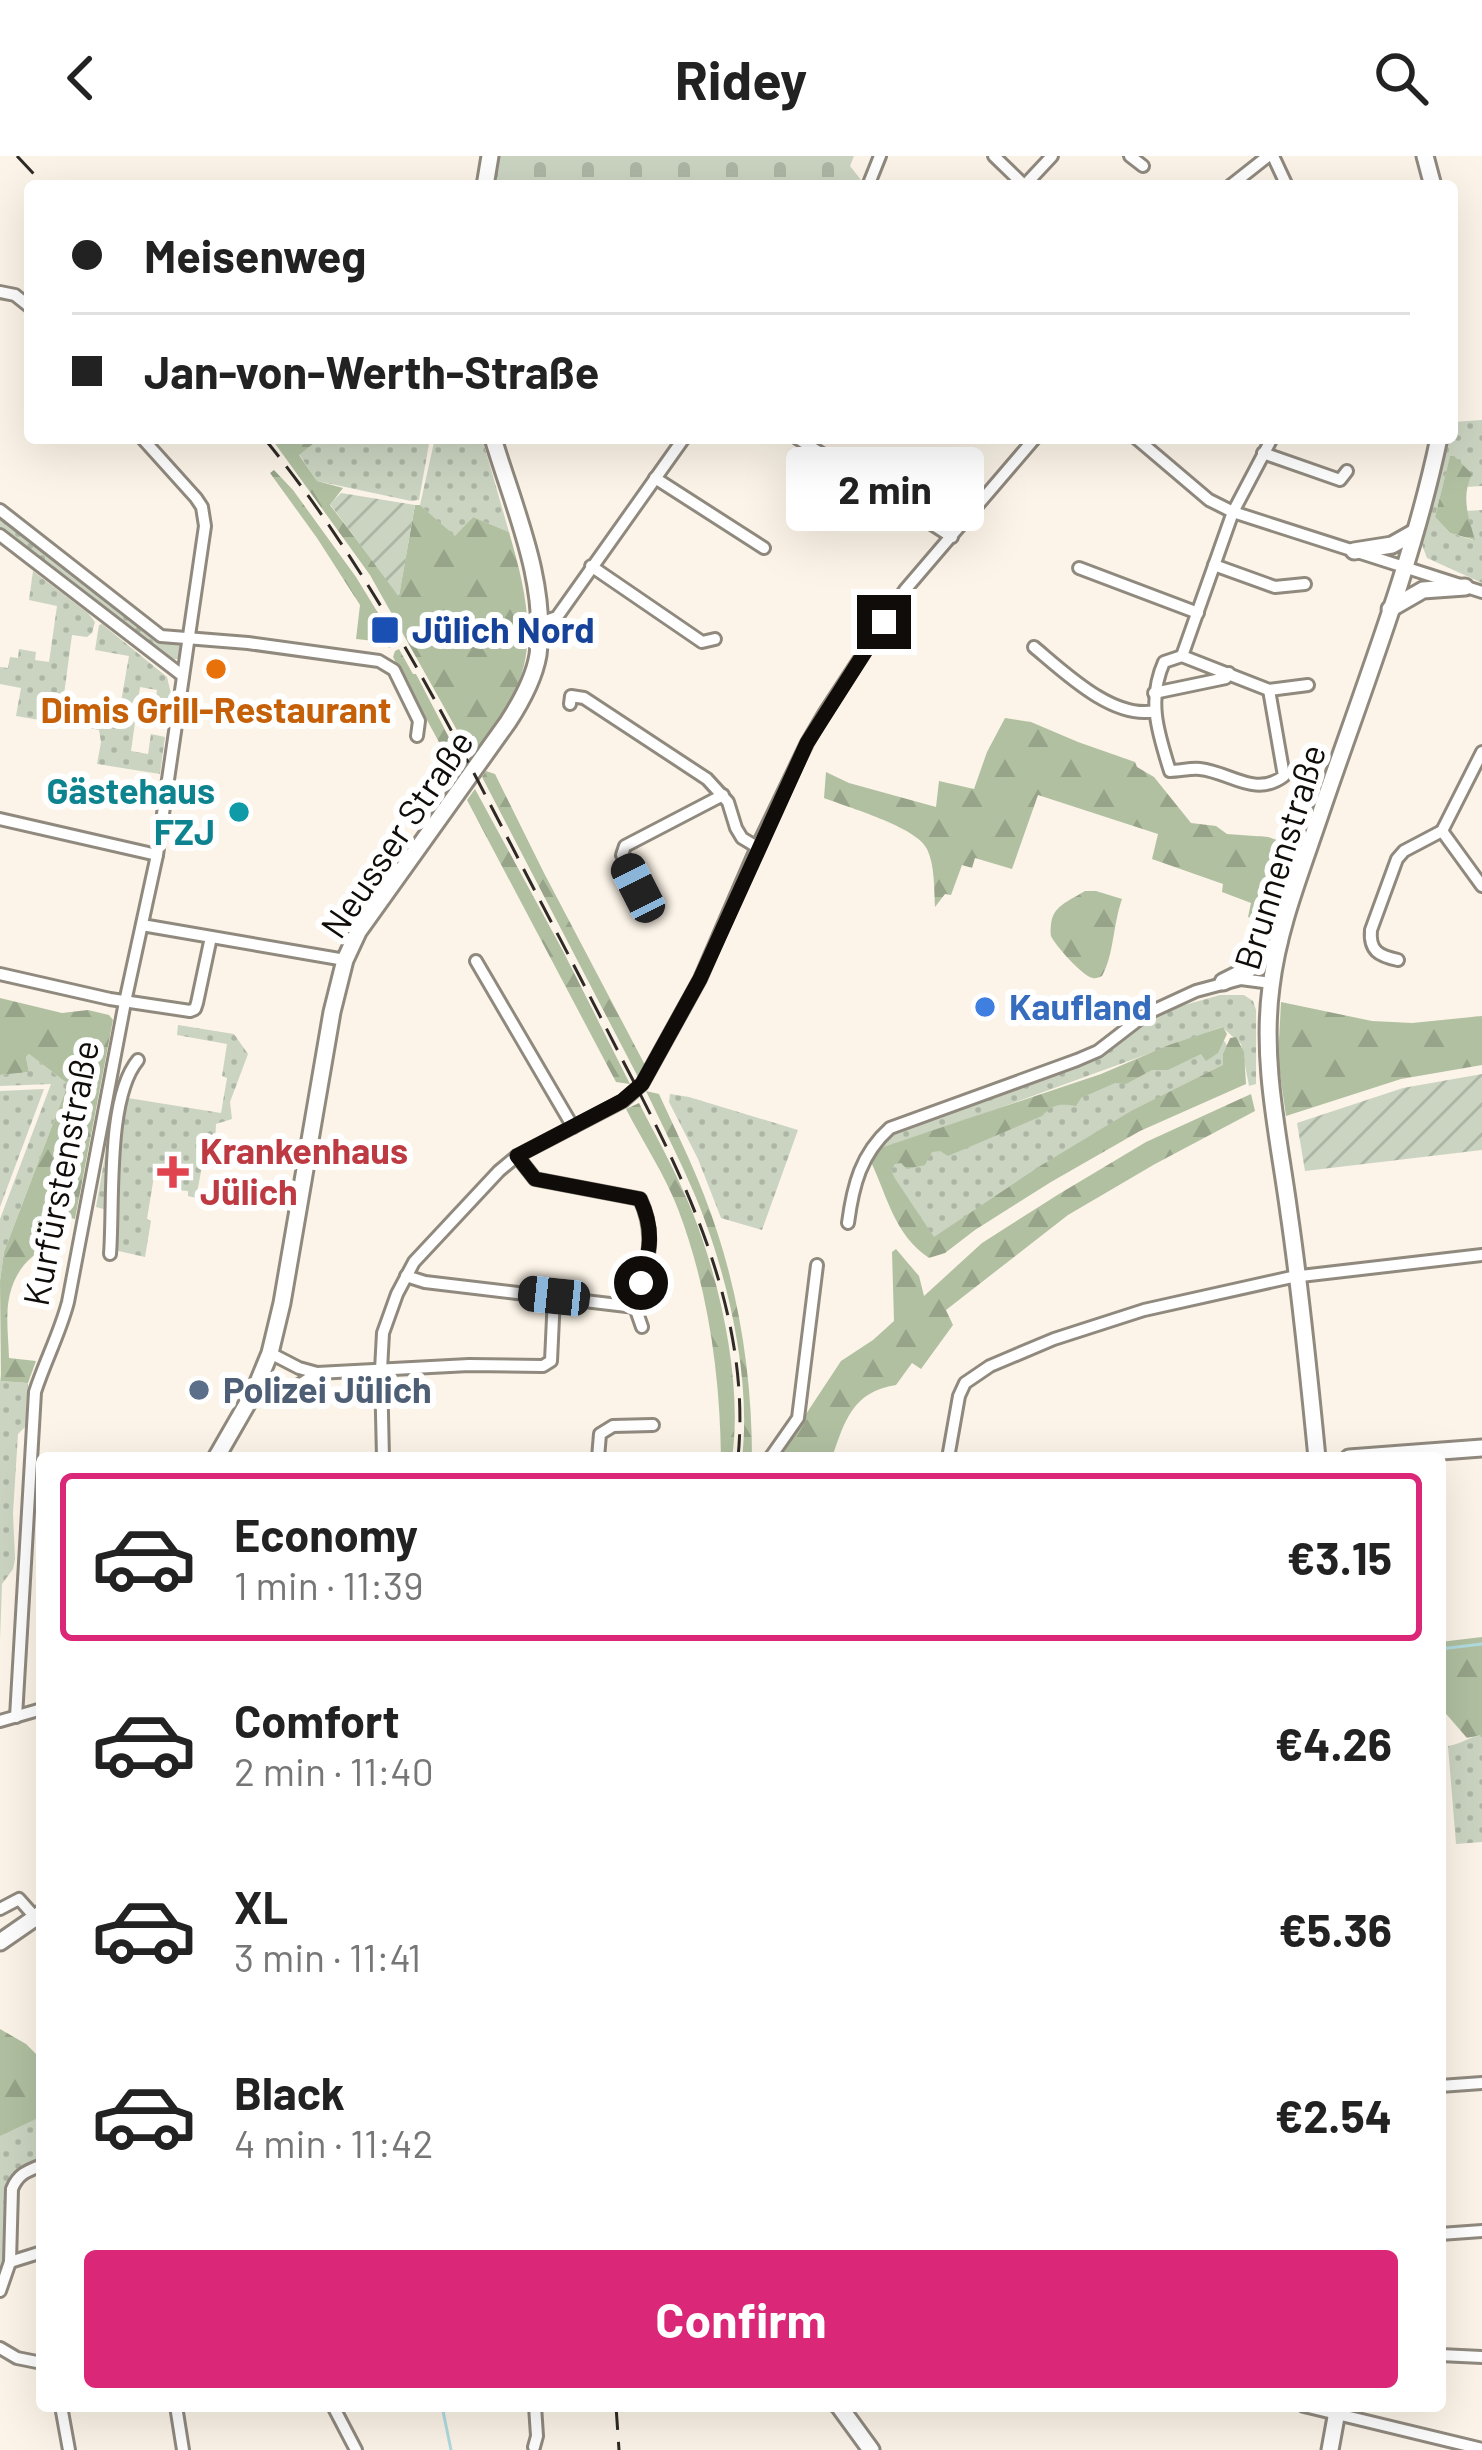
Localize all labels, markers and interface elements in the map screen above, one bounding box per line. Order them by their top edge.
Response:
icon: back [48,45,114,111]
icon: search [1368,45,1434,111]
text: Ridey [675,46,807,111]
text: Meisenweg [144,228,366,282]
text: Jan-von-Werth-Straße [144,344,599,398]
callout: 2 min [785,448,983,532]
text: 2 min [838,465,932,512]
route end [857,595,911,649]
place label: Jülich Nord [412,607,595,650]
marker: Jülich Nord [369,614,401,646]
marker: Dimis Grill-Restaurant [203,656,229,682]
place label: Dimis Grill-Restaurant [41,687,391,730]
street label: Neusser Straße [310,721,481,945]
street label: Brunnenstraße [1224,739,1333,974]
place label: Gästehaus FZJ [47,768,215,852]
marker: Gästehaus FZJ [226,799,252,825]
car [606,848,670,928]
place label: Kaufland [1009,984,1152,1027]
marker: Kaufland [972,994,998,1020]
street label: Kurfürstenstraße [13,1036,106,1309]
place label: Krankenhaus Jülich [200,1128,408,1212]
marker: Krankenhaus Jülich [157,1156,189,1188]
route start [614,1256,668,1310]
car [516,1274,592,1318]
place label: Polizei Jülich [223,1367,432,1410]
marker: Polizei Jülich [186,1377,212,1403]
icon: car [90,1503,198,1611]
text: Economy [234,1507,418,1561]
text: €3.15 [1287,1530,1392,1584]
text: 1 min · 11:39 [234,1561,424,1608]
icon: car [90,1689,198,1797]
text: Comfort [234,1693,400,1747]
text: €4.26 [1275,1716,1392,1770]
text: 2 min · 11:40 [234,1747,434,1794]
icon: car [90,1875,198,1983]
text: XL [234,1879,288,1933]
text: €5.36 [1279,1902,1392,1956]
text: 3 min · 11:41 [234,1933,421,1980]
icon: car [90,2061,198,2169]
text: Black [234,2065,345,2119]
text: €2.54 [1275,2088,1392,2142]
text: 4 min · 11:42 [234,2119,433,2166]
button: Confirm [84,2250,1398,2388]

